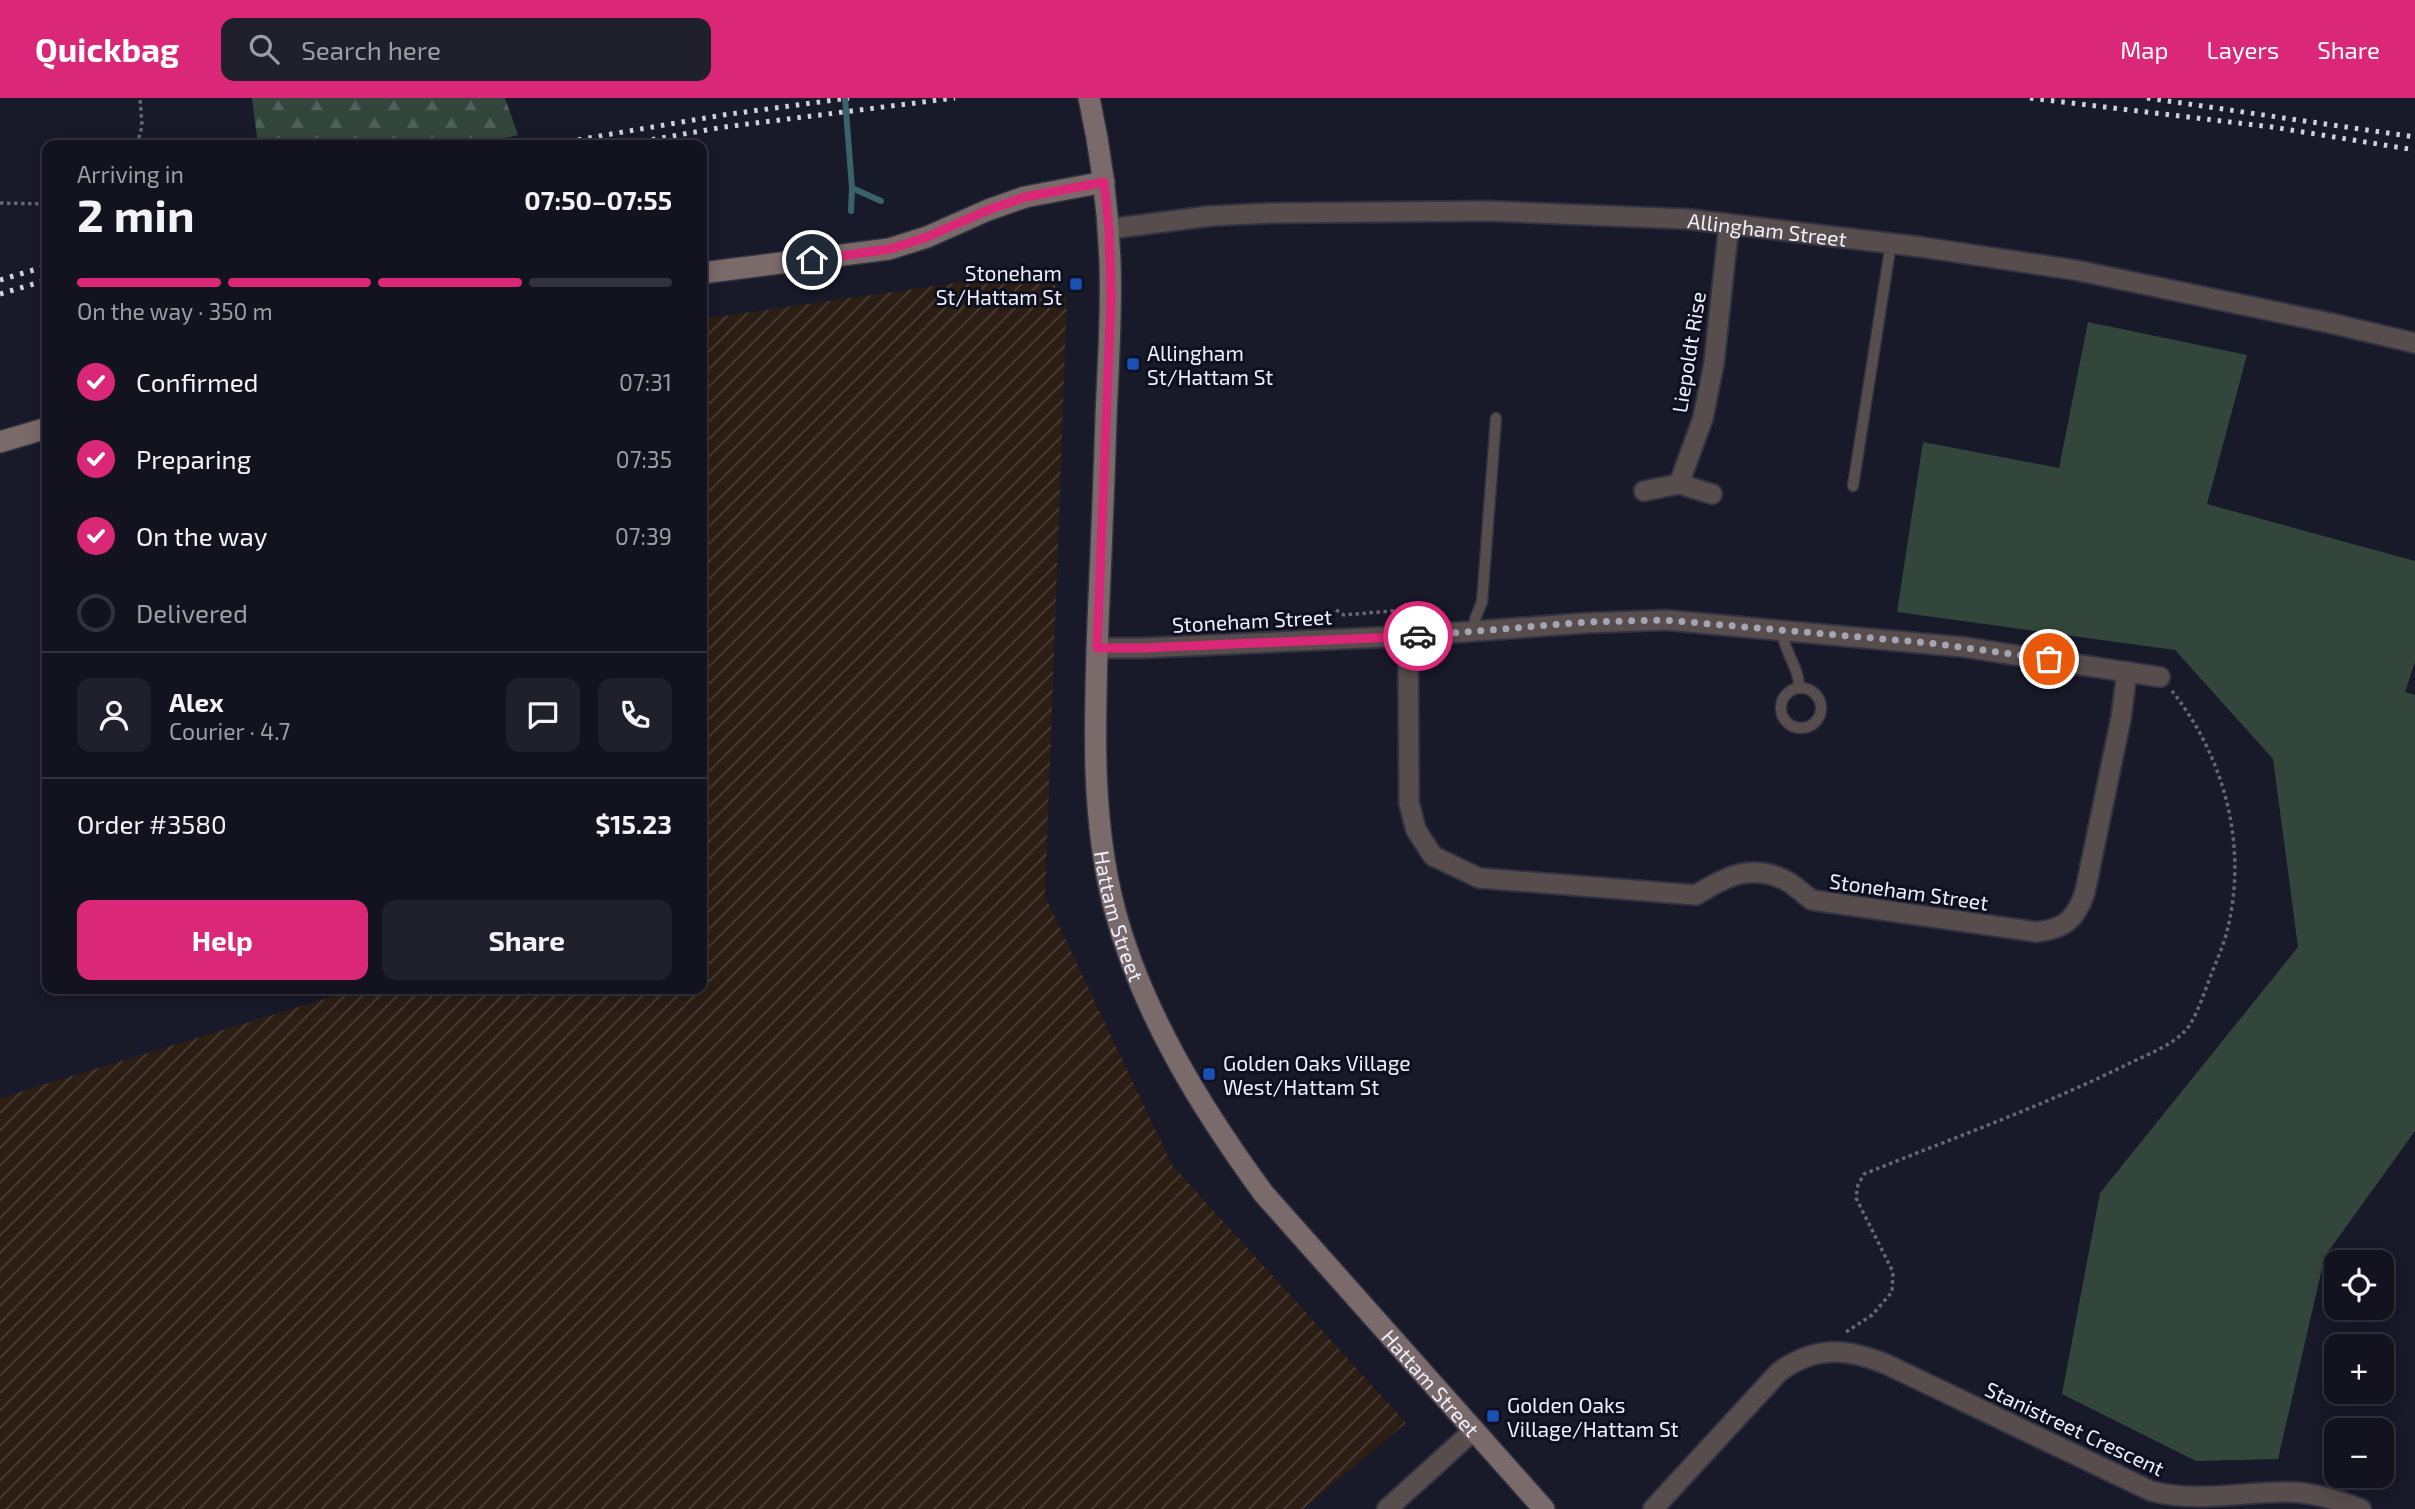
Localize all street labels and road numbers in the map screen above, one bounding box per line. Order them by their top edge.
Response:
street label: Allingham Street [1686,207,1848,251]
street label: Liepoldt Rise [1666,290,1710,414]
street label: Stoneham Street [1171,603,1333,637]
street label: Hattam Street [1090,849,1150,985]
street label: Stoneham Street [1828,867,1990,915]
street label: Hattam Street [1377,1324,1485,1441]
street label: Stanistreet Crescent [1982,1376,2168,1480]

